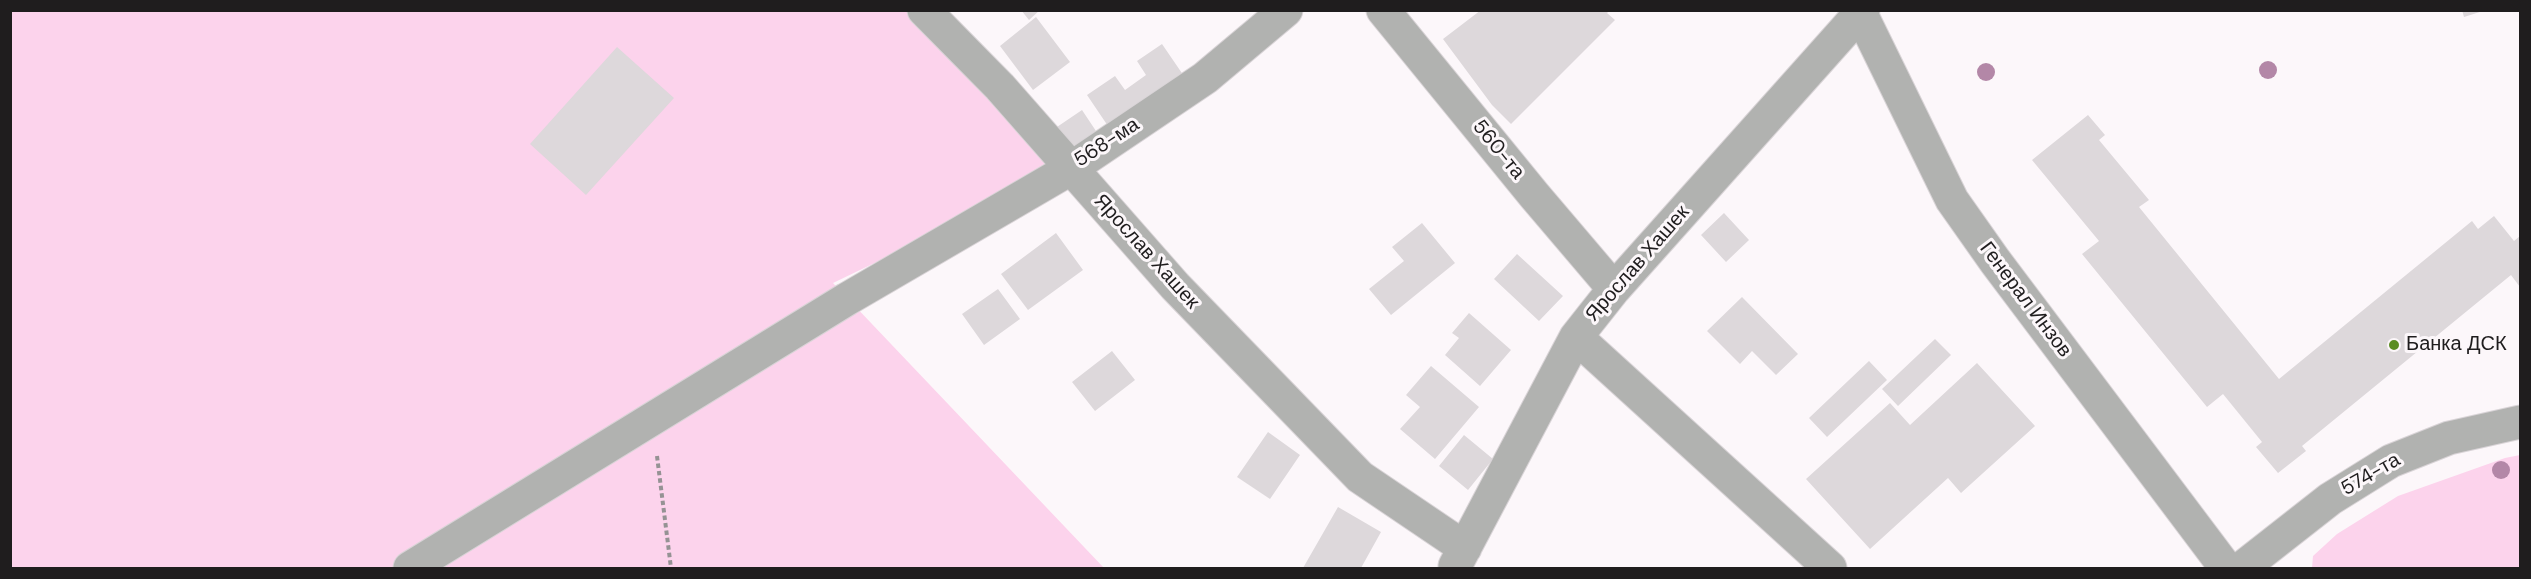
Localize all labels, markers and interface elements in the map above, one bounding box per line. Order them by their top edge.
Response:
street label: 568-ма [1070,113,1144,173]
street label: 560-та [1467,116,1529,184]
street label: Ярослав Хашек [1088,190,1204,314]
street label: Ярослав Хашек [1581,201,1695,327]
street label: Генерал Инзов [1974,238,2076,362]
place label: Банка ДСК [2406,333,2507,357]
marker: Банка ДСК [2387,338,2401,352]
street label: 574-та [2337,449,2405,501]

